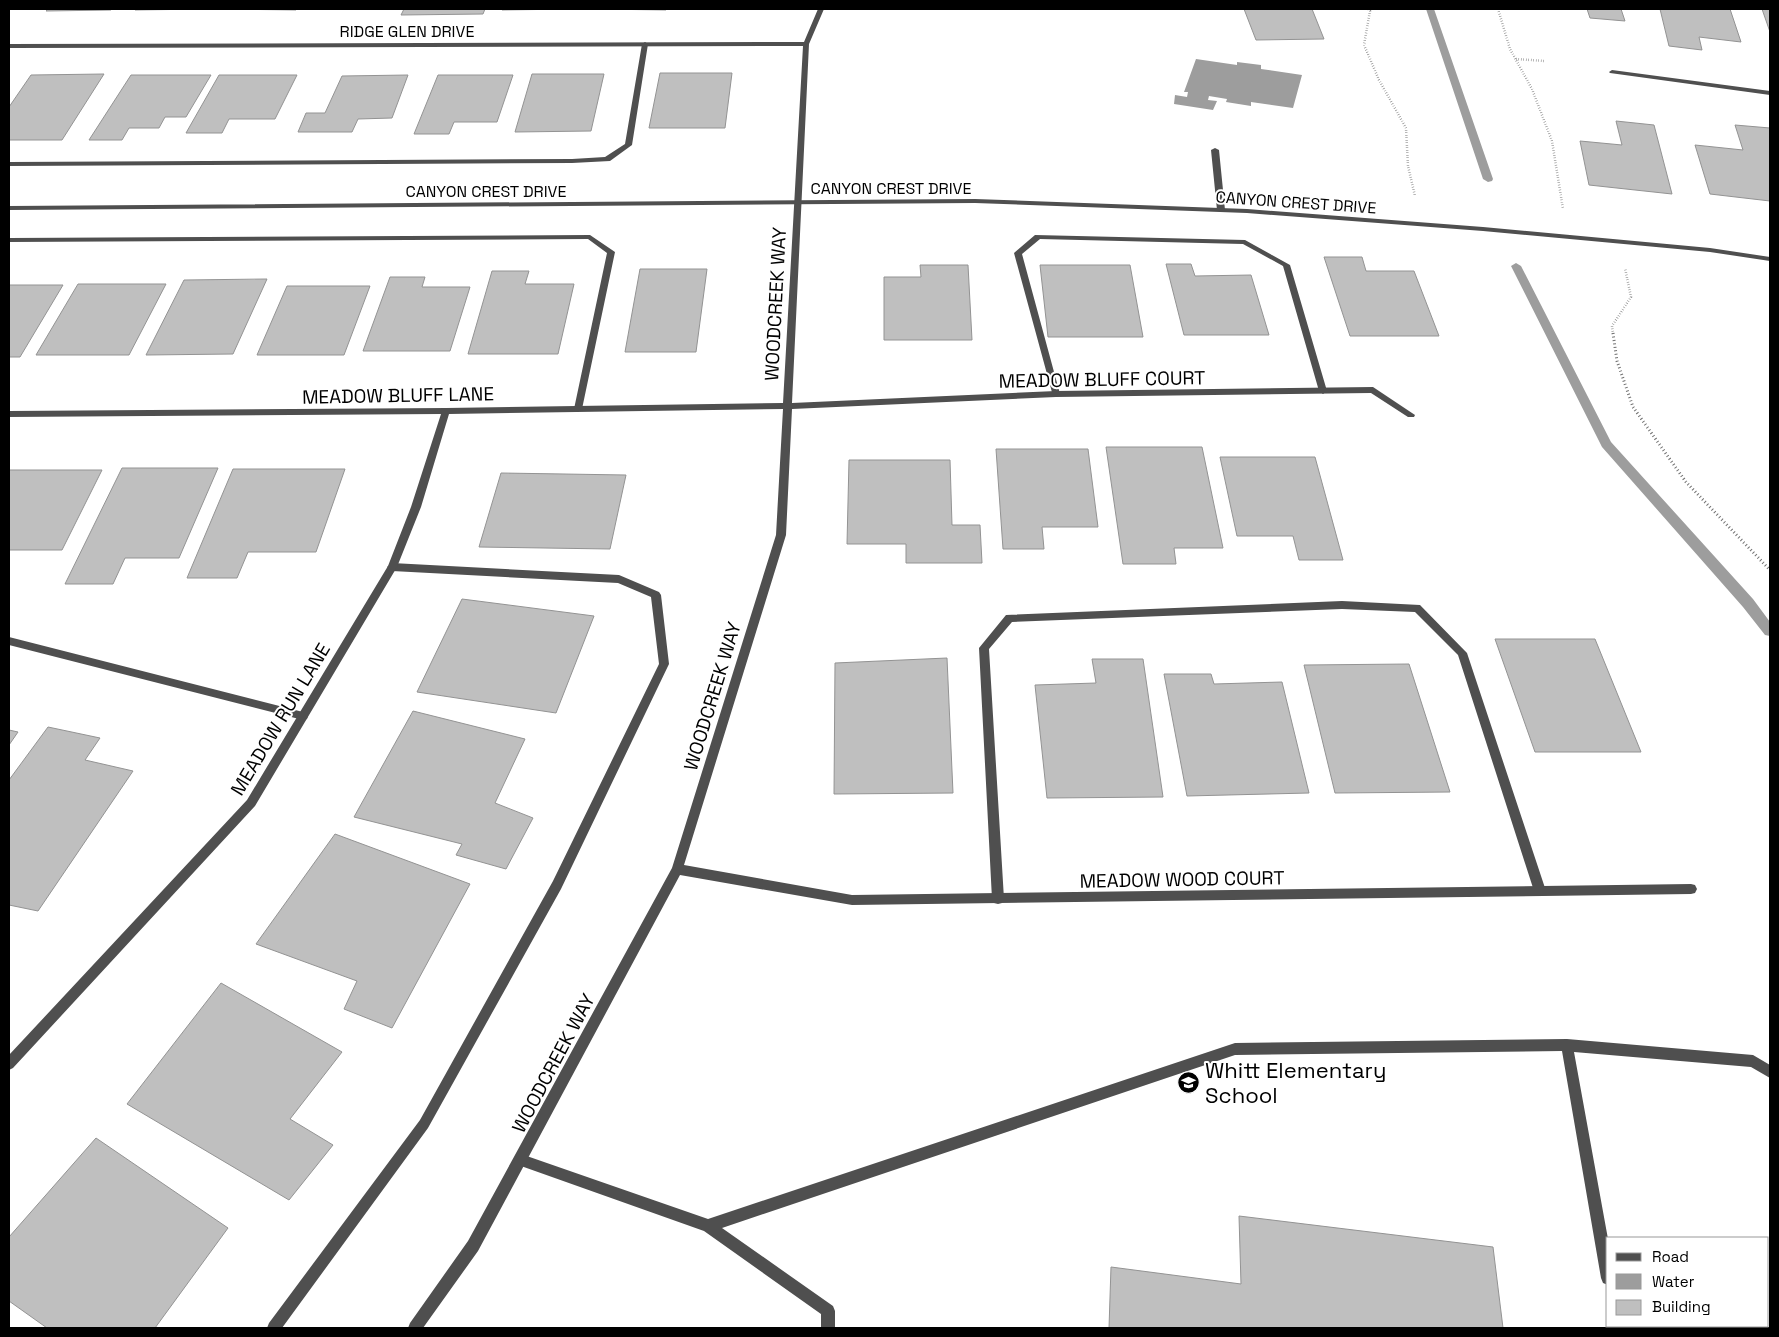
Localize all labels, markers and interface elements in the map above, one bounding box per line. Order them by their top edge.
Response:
street label: RIDGE GLEN DRIVE [340,21,474,42]
street label: CANYON CREST DRIVE [811,178,971,199]
street label: CANYON CREST DRIVE [406,181,566,202]
street label: CANYON CREST DRIVE [1215,186,1377,219]
street label: WOODCREEK WAY [759,226,792,382]
street label: MEADOW BLUFF COURT [998,365,1206,394]
street label: MEADOW BLUFF LANE [302,381,494,410]
street label: WOODCREEK WAY [678,618,747,774]
street label: MEADOW RUN LANE [225,638,336,800]
street label: MEADOW WOOD COURT [1079,865,1285,894]
street label: WOODCREEK WAY [506,989,601,1137]
place label: Whitt Elementary School [1205,1056,1386,1109]
school or university icon: Whitt Elementary School [1177,1071,1201,1095]
legend [1606,1237,1769,1327]
text: Road [1652,1247,1689,1266]
text: Water [1652,1272,1695,1291]
text: Building [1652,1297,1711,1316]

